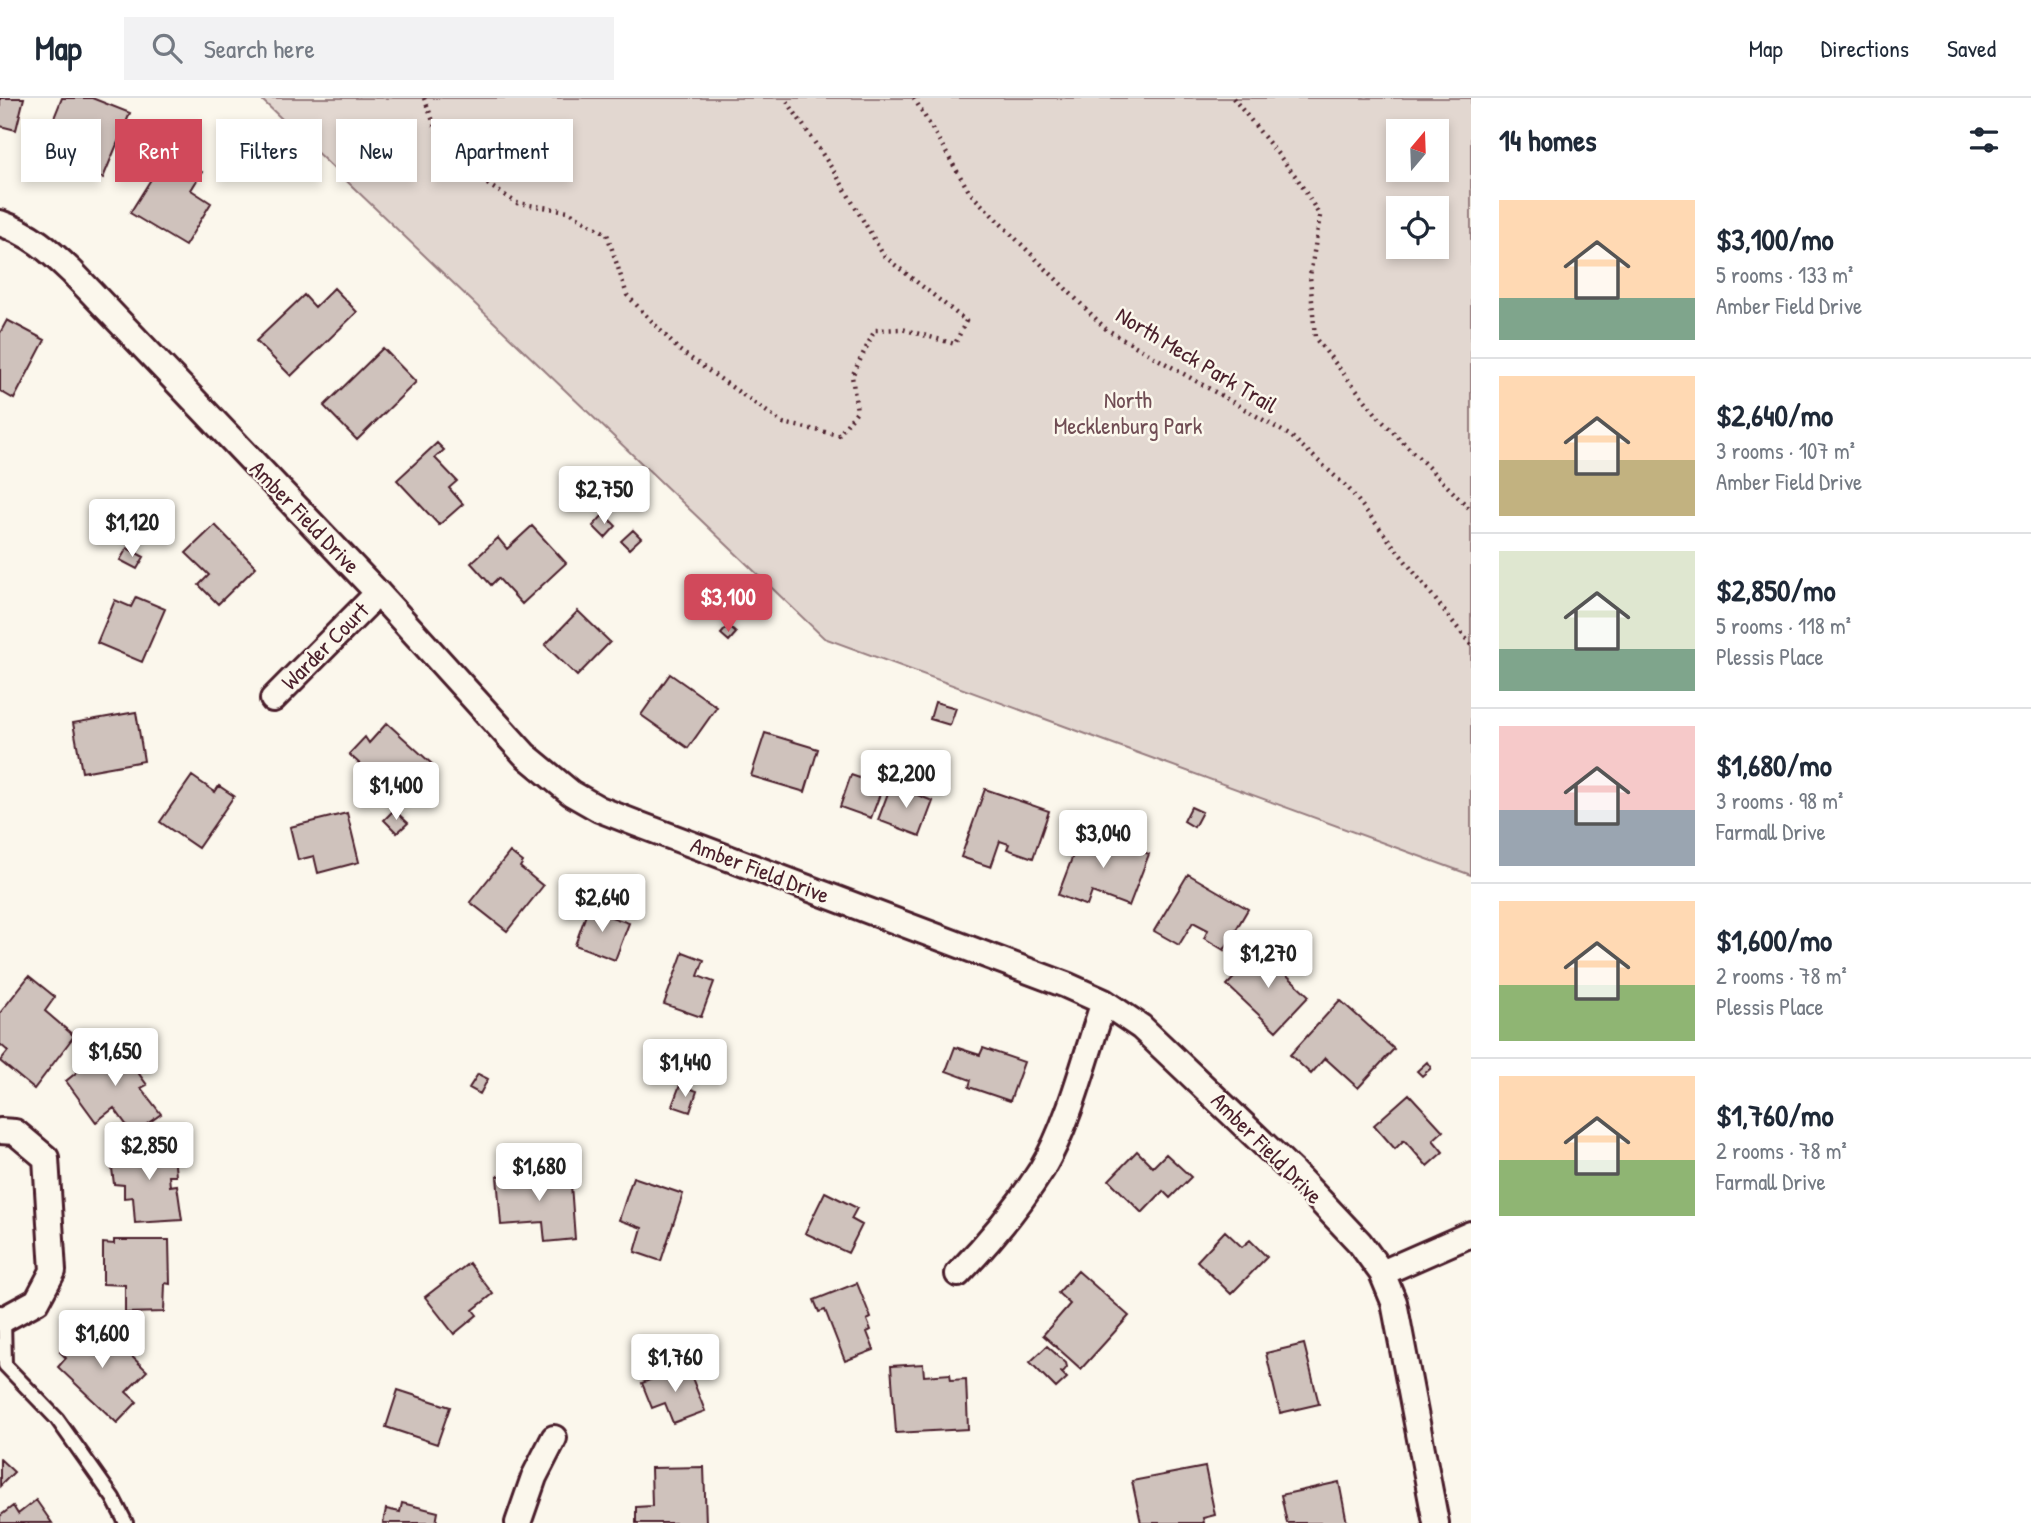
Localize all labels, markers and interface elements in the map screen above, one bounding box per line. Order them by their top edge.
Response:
search box [124,17,614,80]
text: Map [35,26,82,70]
icon: search [148,29,186,67]
text: Search here [204,31,315,66]
text: Map [1749,32,1783,64]
text: Directions [1821,32,1909,64]
text: Saved [1947,32,1996,64]
chip: Buy [21,119,101,182]
chip: Rent [115,119,202,182]
chip: Filters [216,119,322,182]
chip: New [336,119,417,182]
chip: Apartment [431,119,573,182]
north arrow [1386,119,1449,182]
map controls [1386,119,1449,259]
text: 14 homes [1499,120,1597,160]
icon: filters [1965,121,2003,159]
button: locate [1386,196,1449,259]
text: $3,100/mo [1716,219,1834,259]
icon: home [1555,228,1639,312]
text: 5 rooms · 133 m² [1716,259,1853,290]
text: Amber Field Drive [1716,290,1862,321]
street label: North Meck Park Trail [1111,299,1285,421]
park label: North Mecklenburg Park [1054,384,1203,441]
text: $2,640/mo [1716,395,1833,435]
icon: home [1555,404,1639,488]
text: 3 rooms · 107 m² [1716,435,1855,466]
street label: Amber Field Drive [243,453,367,580]
pin: $2,750 [547,466,661,526]
text: Amber Field Drive [1716,466,1862,497]
text: $2,750 [575,473,633,504]
pin: $1,120 [75,500,189,559]
text: $1,120 [105,506,159,537]
text: $2,850/mo [1716,570,1836,610]
pin: $3,100 [671,574,785,634]
icon: home [1555,579,1639,663]
text: $3,100 [700,581,756,612]
street label: Warder Court [274,594,376,696]
text: 5 rooms · 118 m² [1716,610,1851,641]
text: Plessis Place [1716,641,1824,672]
text: $1,680/mo [1716,745,1832,785]
pin: $2,200 [849,750,963,810]
icon: home [1555,754,1639,838]
text: $2,200 [877,757,935,788]
pin: $1,400 [339,762,453,822]
text: $1,400 [369,769,423,800]
text: 3 rooms · 98 m² [1716,785,1843,816]
pin: $3,040 [1046,810,1160,870]
text: Farmall Drive [1716,816,1826,847]
text: $3,040 [1075,817,1131,848]
street label: Amber Field Drive [686,829,834,910]
pin: $2,640 [545,874,659,934]
text: $2,640 [574,881,630,912]
text: $1,600/mo [1716,920,1832,960]
icon: home [1555,929,1639,1013]
pin: $1,270 [1211,930,1325,990]
text: $1,270 [1239,937,1297,968]
text: 2 rooms · 78 m² [1716,960,1847,991]
text: Plessis Place [1716,991,1824,1022]
pin: $1,650 [58,1028,172,1088]
text: $1,650 [88,1035,142,1066]
pin: $1,440 [628,1040,742,1099]
text: $1,440 [659,1046,711,1077]
street label: Amber Field Drive [1205,1085,1330,1210]
text: $1,760/mo [1716,1095,1834,1135]
icon: home [1555,1104,1639,1188]
pin: $2,850 [92,1122,206,1182]
text: $2,850 [120,1129,178,1160]
text: 2 rooms · 78 m² [1716,1135,1847,1166]
pin: $1,680 [482,1144,596,1203]
text: $1,680 [512,1150,566,1181]
text: Farmall Drive [1716,1166,1826,1197]
pin: $1,600 [45,1310,159,1370]
text: $1,600 [75,1317,129,1348]
pin: $1,760 [618,1334,732,1394]
text: $1,760 [647,1341,703,1372]

